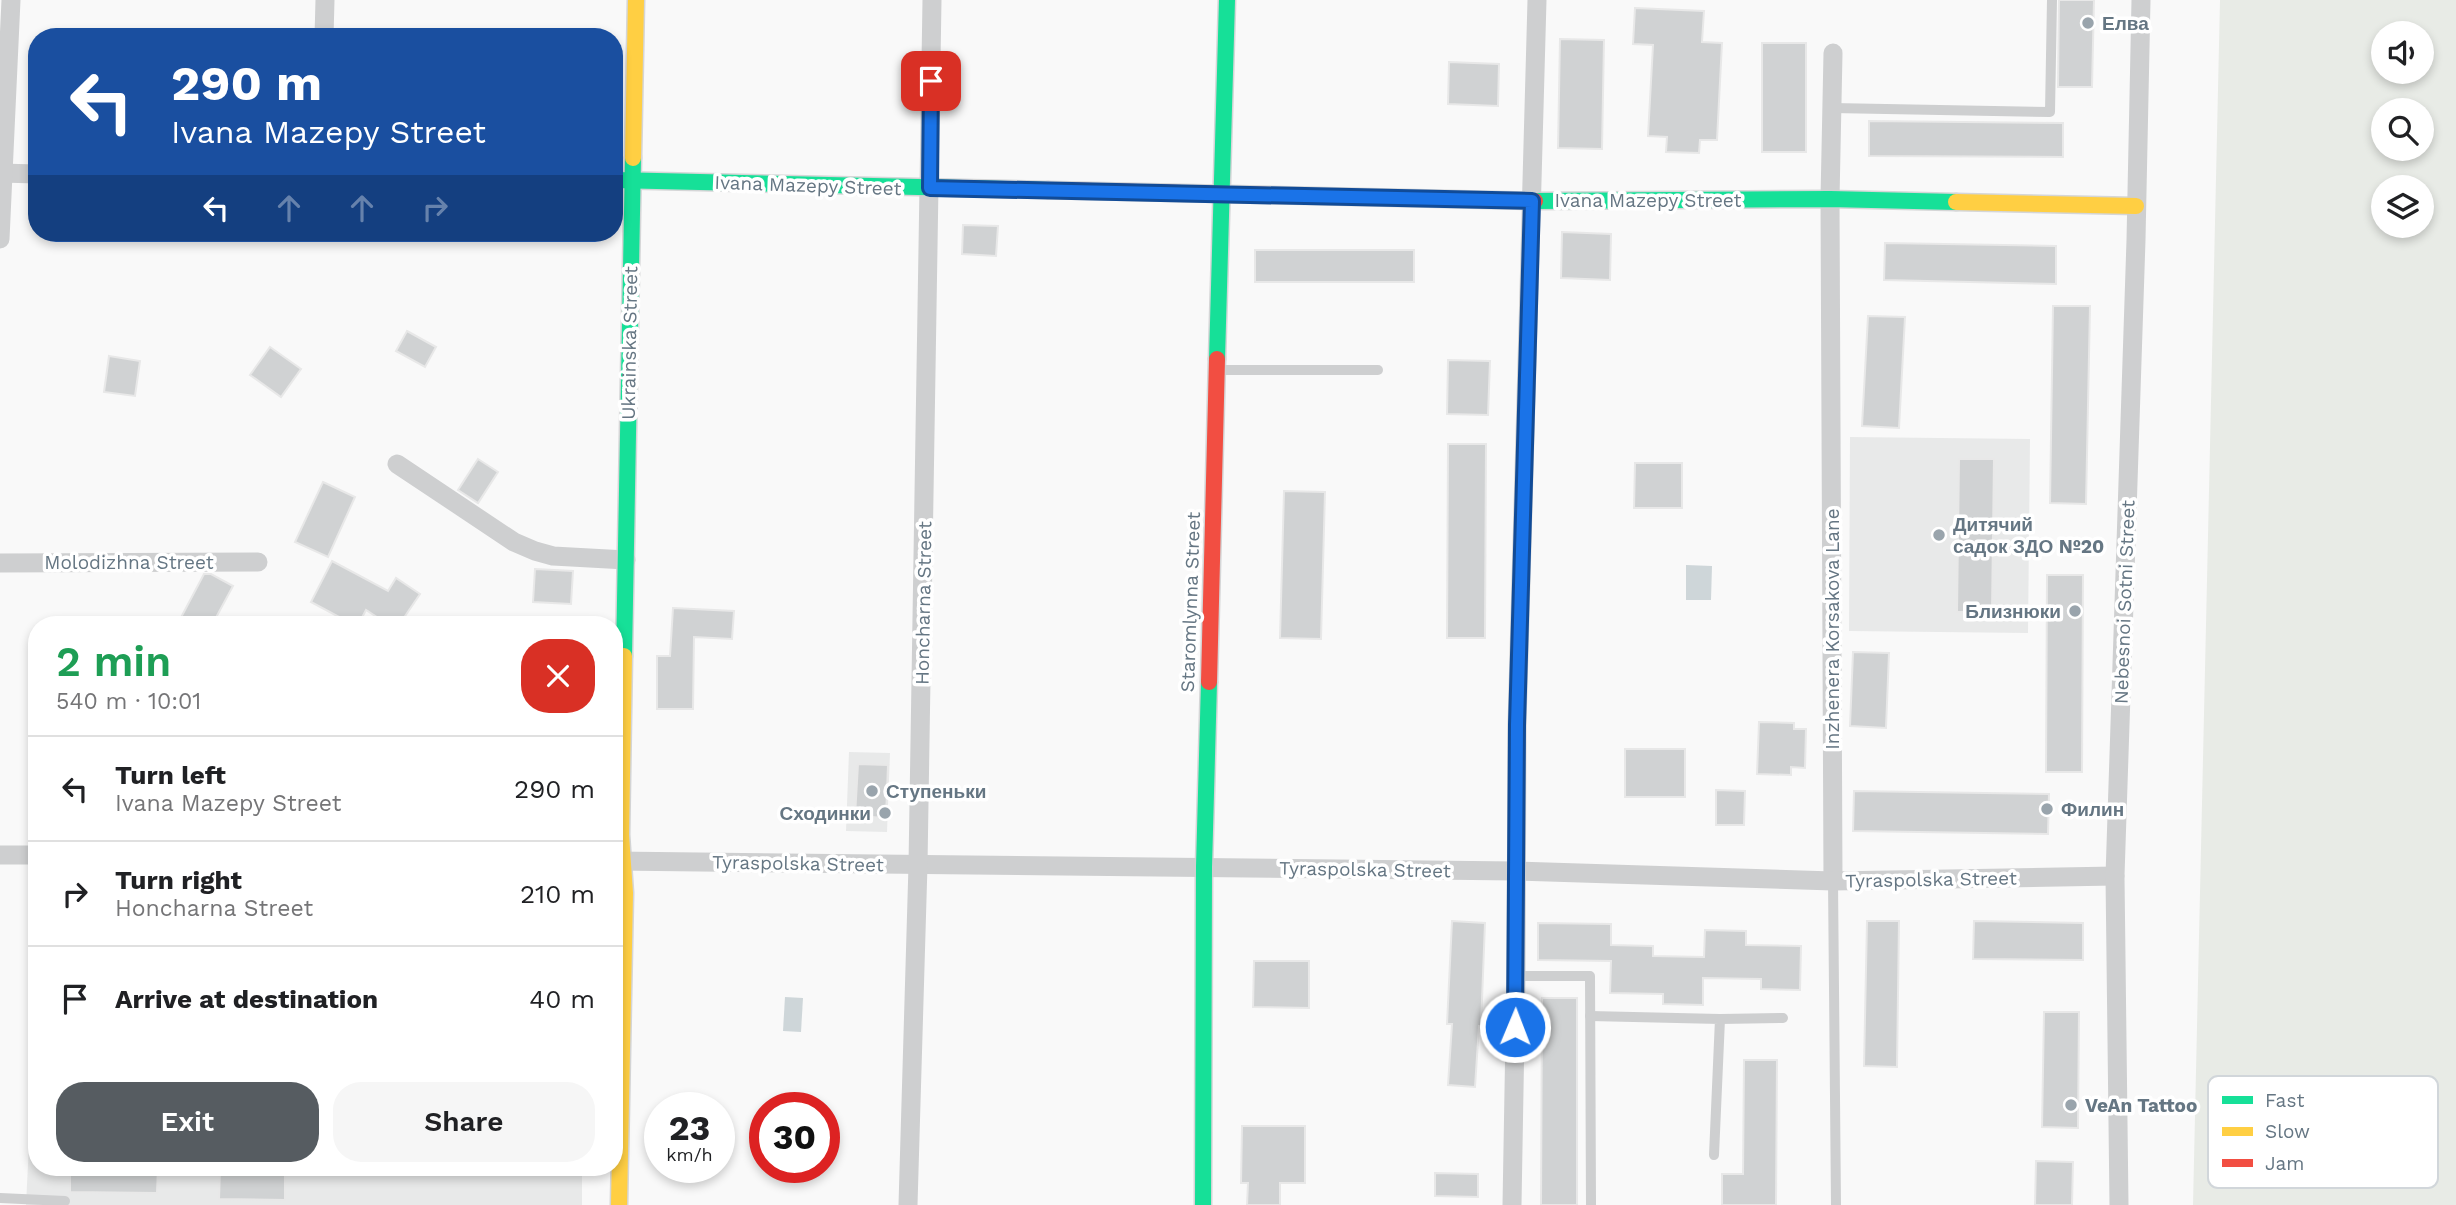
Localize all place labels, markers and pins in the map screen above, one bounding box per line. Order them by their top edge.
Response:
place label: Елва [2102,12,2149,35]
marker: Елва [2080,15,2096,31]
pin [901,51,961,111]
place label: Дитячий садок ЗДО №20 [1953,513,2104,558]
marker: Дитячий садок ЗДО №20 [1931,527,1947,543]
place label: Близнюки [1965,600,2061,623]
marker: Близнюки [2067,603,2083,619]
place label: Ступеньки [886,780,986,803]
marker: Ступеньки [864,783,880,799]
place label: Филин [2061,798,2124,821]
marker: Филин [2039,801,2055,817]
place label: Сходинки [779,802,871,825]
marker: Сходинки [877,805,893,821]
place label: VeAn Tattoo [2085,1094,2197,1117]
marker: VeAn Tattoo [2063,1097,2079,1113]

